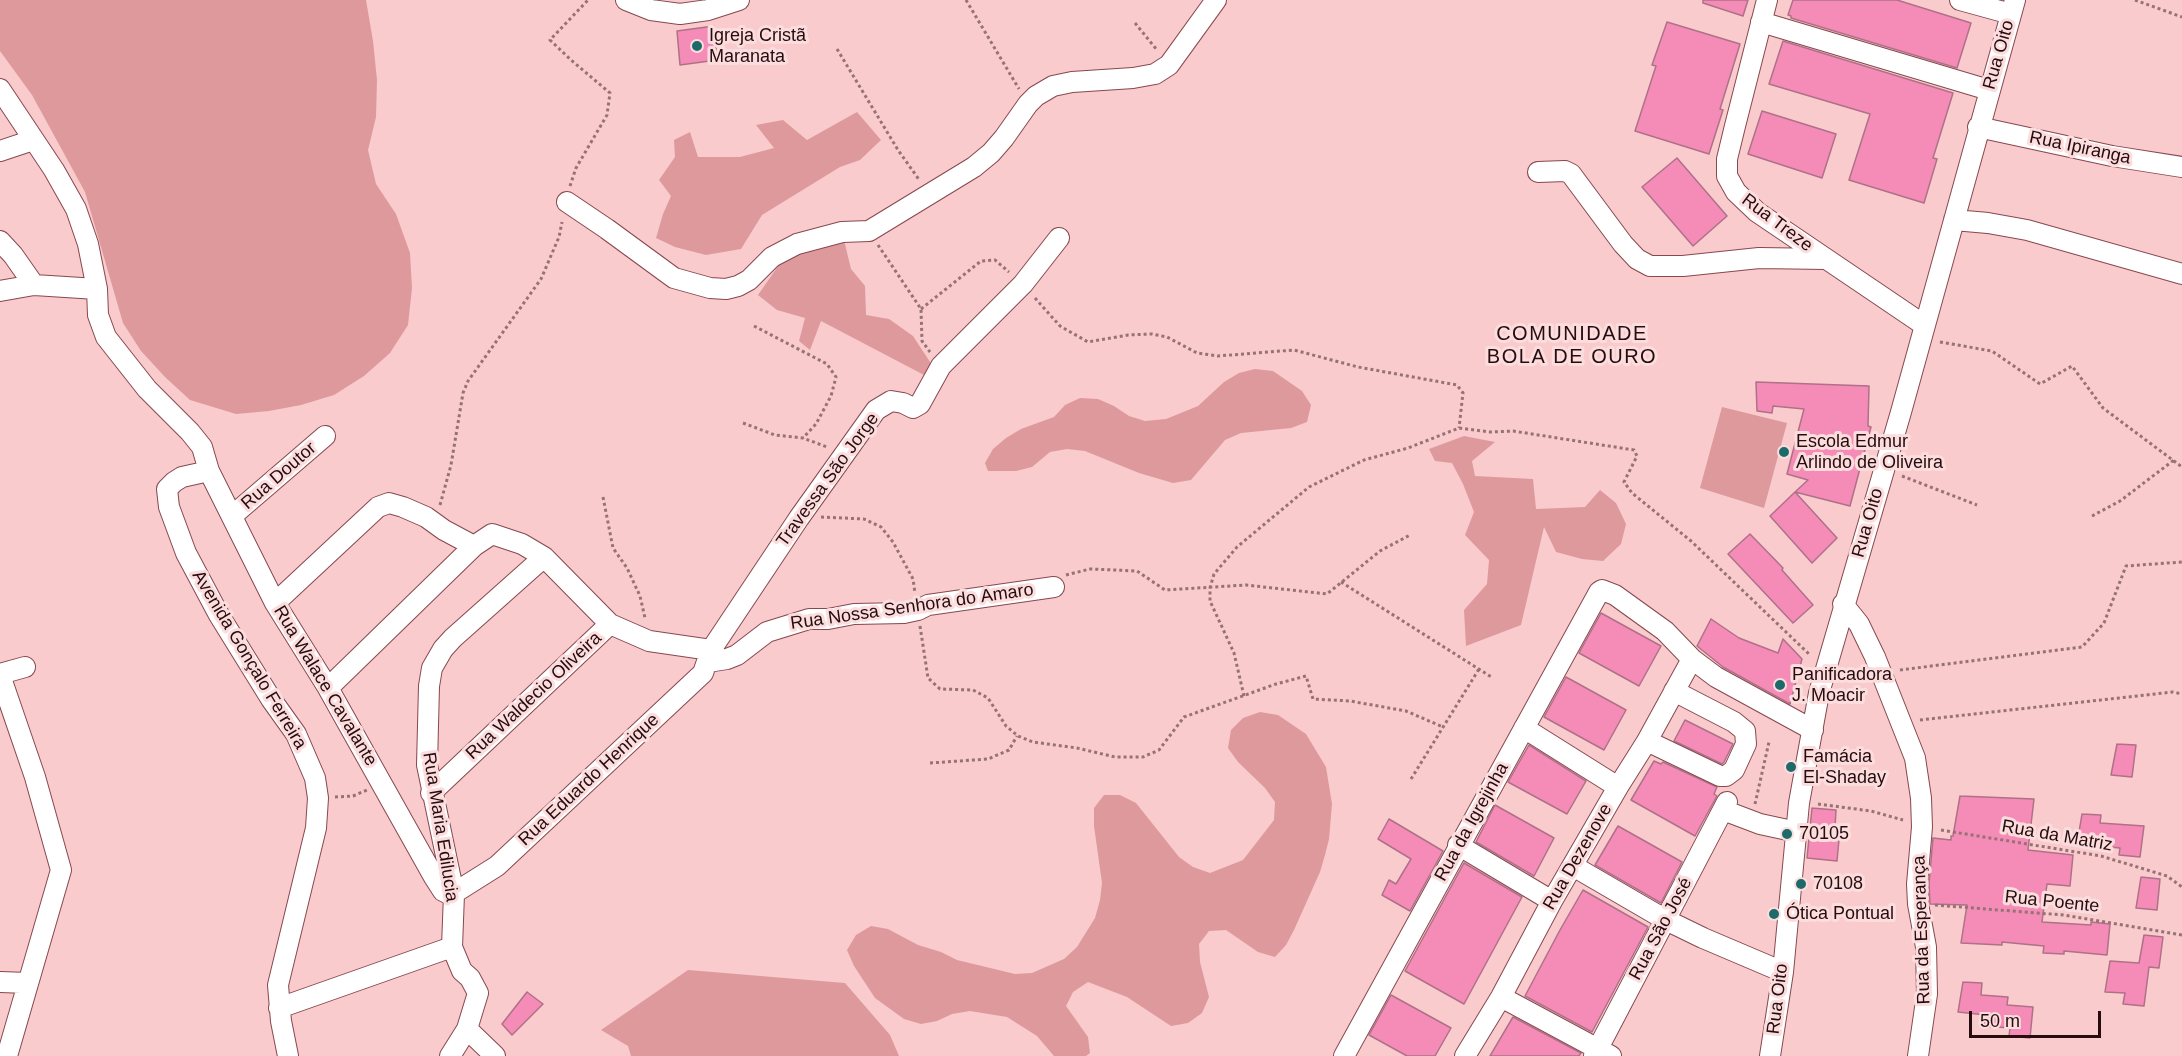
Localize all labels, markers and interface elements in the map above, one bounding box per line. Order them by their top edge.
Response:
street label: Rua Oito [1979,18,2019,92]
place label: Igreja Cristã Maranata [709,25,806,68]
marker: Igreja Cristã Maranata [690,39,704,53]
street label: Rua Ipiranga [2027,127,2133,169]
street label: Rua Treze [1737,189,1817,257]
district label: COMUNIDADE BOLA DE OURO [1487,322,1657,369]
street label: Travessa São Jorge [772,409,884,551]
place label: Escola Edmur Arlindo de Oliveira [1796,431,1943,474]
street label: Rua Doutor [237,438,321,514]
marker: Escola Edmur Arlindo de Oliveira [1777,445,1791,459]
street label: Rua Oito [1848,486,1888,560]
street label: Avenida Gonçalo Ferreira [187,567,311,753]
street label: Rua Nossa Senhora do Amaro [789,579,1035,635]
street label: Rua Walace Cavalante [269,602,381,770]
street label: Rua Waldecio Oliveira [462,628,606,764]
place label: Panificadora J. Moacir [1792,664,1892,706]
marker: Panificadora J. Moacir [1773,678,1787,692]
street label: Rua Eduardo Henrique [514,709,664,851]
place label: Famácia El-Shaday [1803,746,1886,789]
street label: Rua Maria Edilucia [418,751,462,903]
street label: Rua da Igrejinha [1431,759,1513,885]
marker: Famácia El-Shaday [1784,760,1798,774]
street label: Rua Dezenove [1539,800,1617,914]
street label: Rua da Matriz [2000,816,2114,856]
place label: 70105 [1799,823,1849,845]
marker: 70105 [1780,827,1794,841]
street label: Rua da Esperança [1909,855,1935,1005]
place label: 70108 [1813,873,1863,895]
street label: Rua São José [1625,874,1697,984]
marker: 70108 [1794,877,1808,891]
street label: Rua Poente [2004,886,2100,918]
place label: Ótica Pontual [1786,903,1894,925]
marker: Ótica Pontual [1767,907,1781,921]
street label: Rua Oito [1763,962,1793,1036]
scale bar [1972,999,2104,1037]
text: 50 m [1980,1011,2020,1031]

